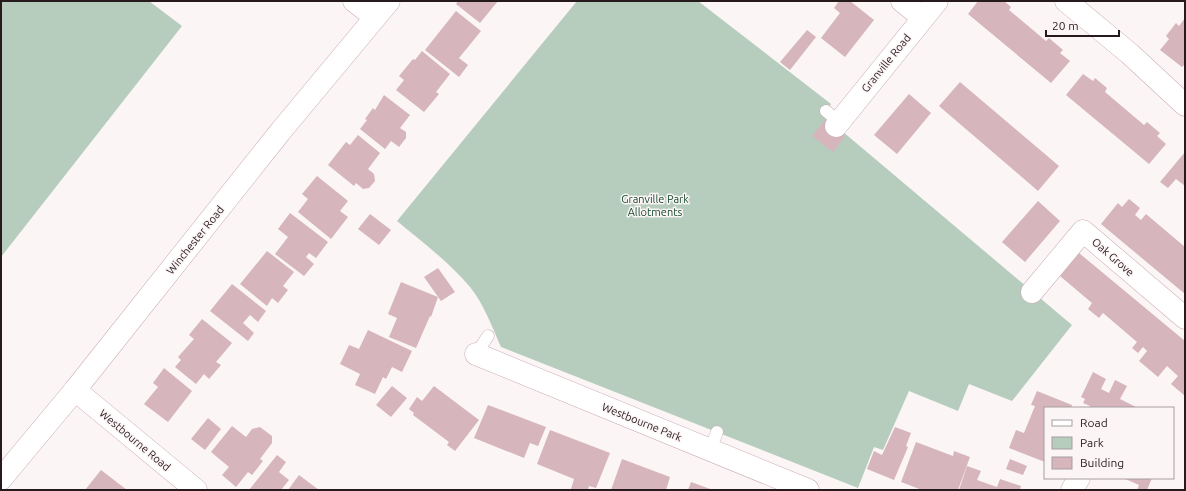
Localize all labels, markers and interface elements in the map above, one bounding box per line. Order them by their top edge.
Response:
scale bar [1046,12,1119,38]
text: 20 m [1052,19,1079,32]
street label: Granville Road [859,32,913,94]
park label: Granville Park Allotments [621,193,689,218]
street label: Winchester Road [164,204,226,276]
street label: Oak Grove [1090,236,1136,278]
street label: Westbourne Park [600,400,684,444]
street label: Westbourne Road [97,407,173,473]
legend [1044,407,1174,479]
text: Road [1080,416,1108,429]
text: Park [1080,436,1104,449]
text: Building [1080,456,1124,469]

